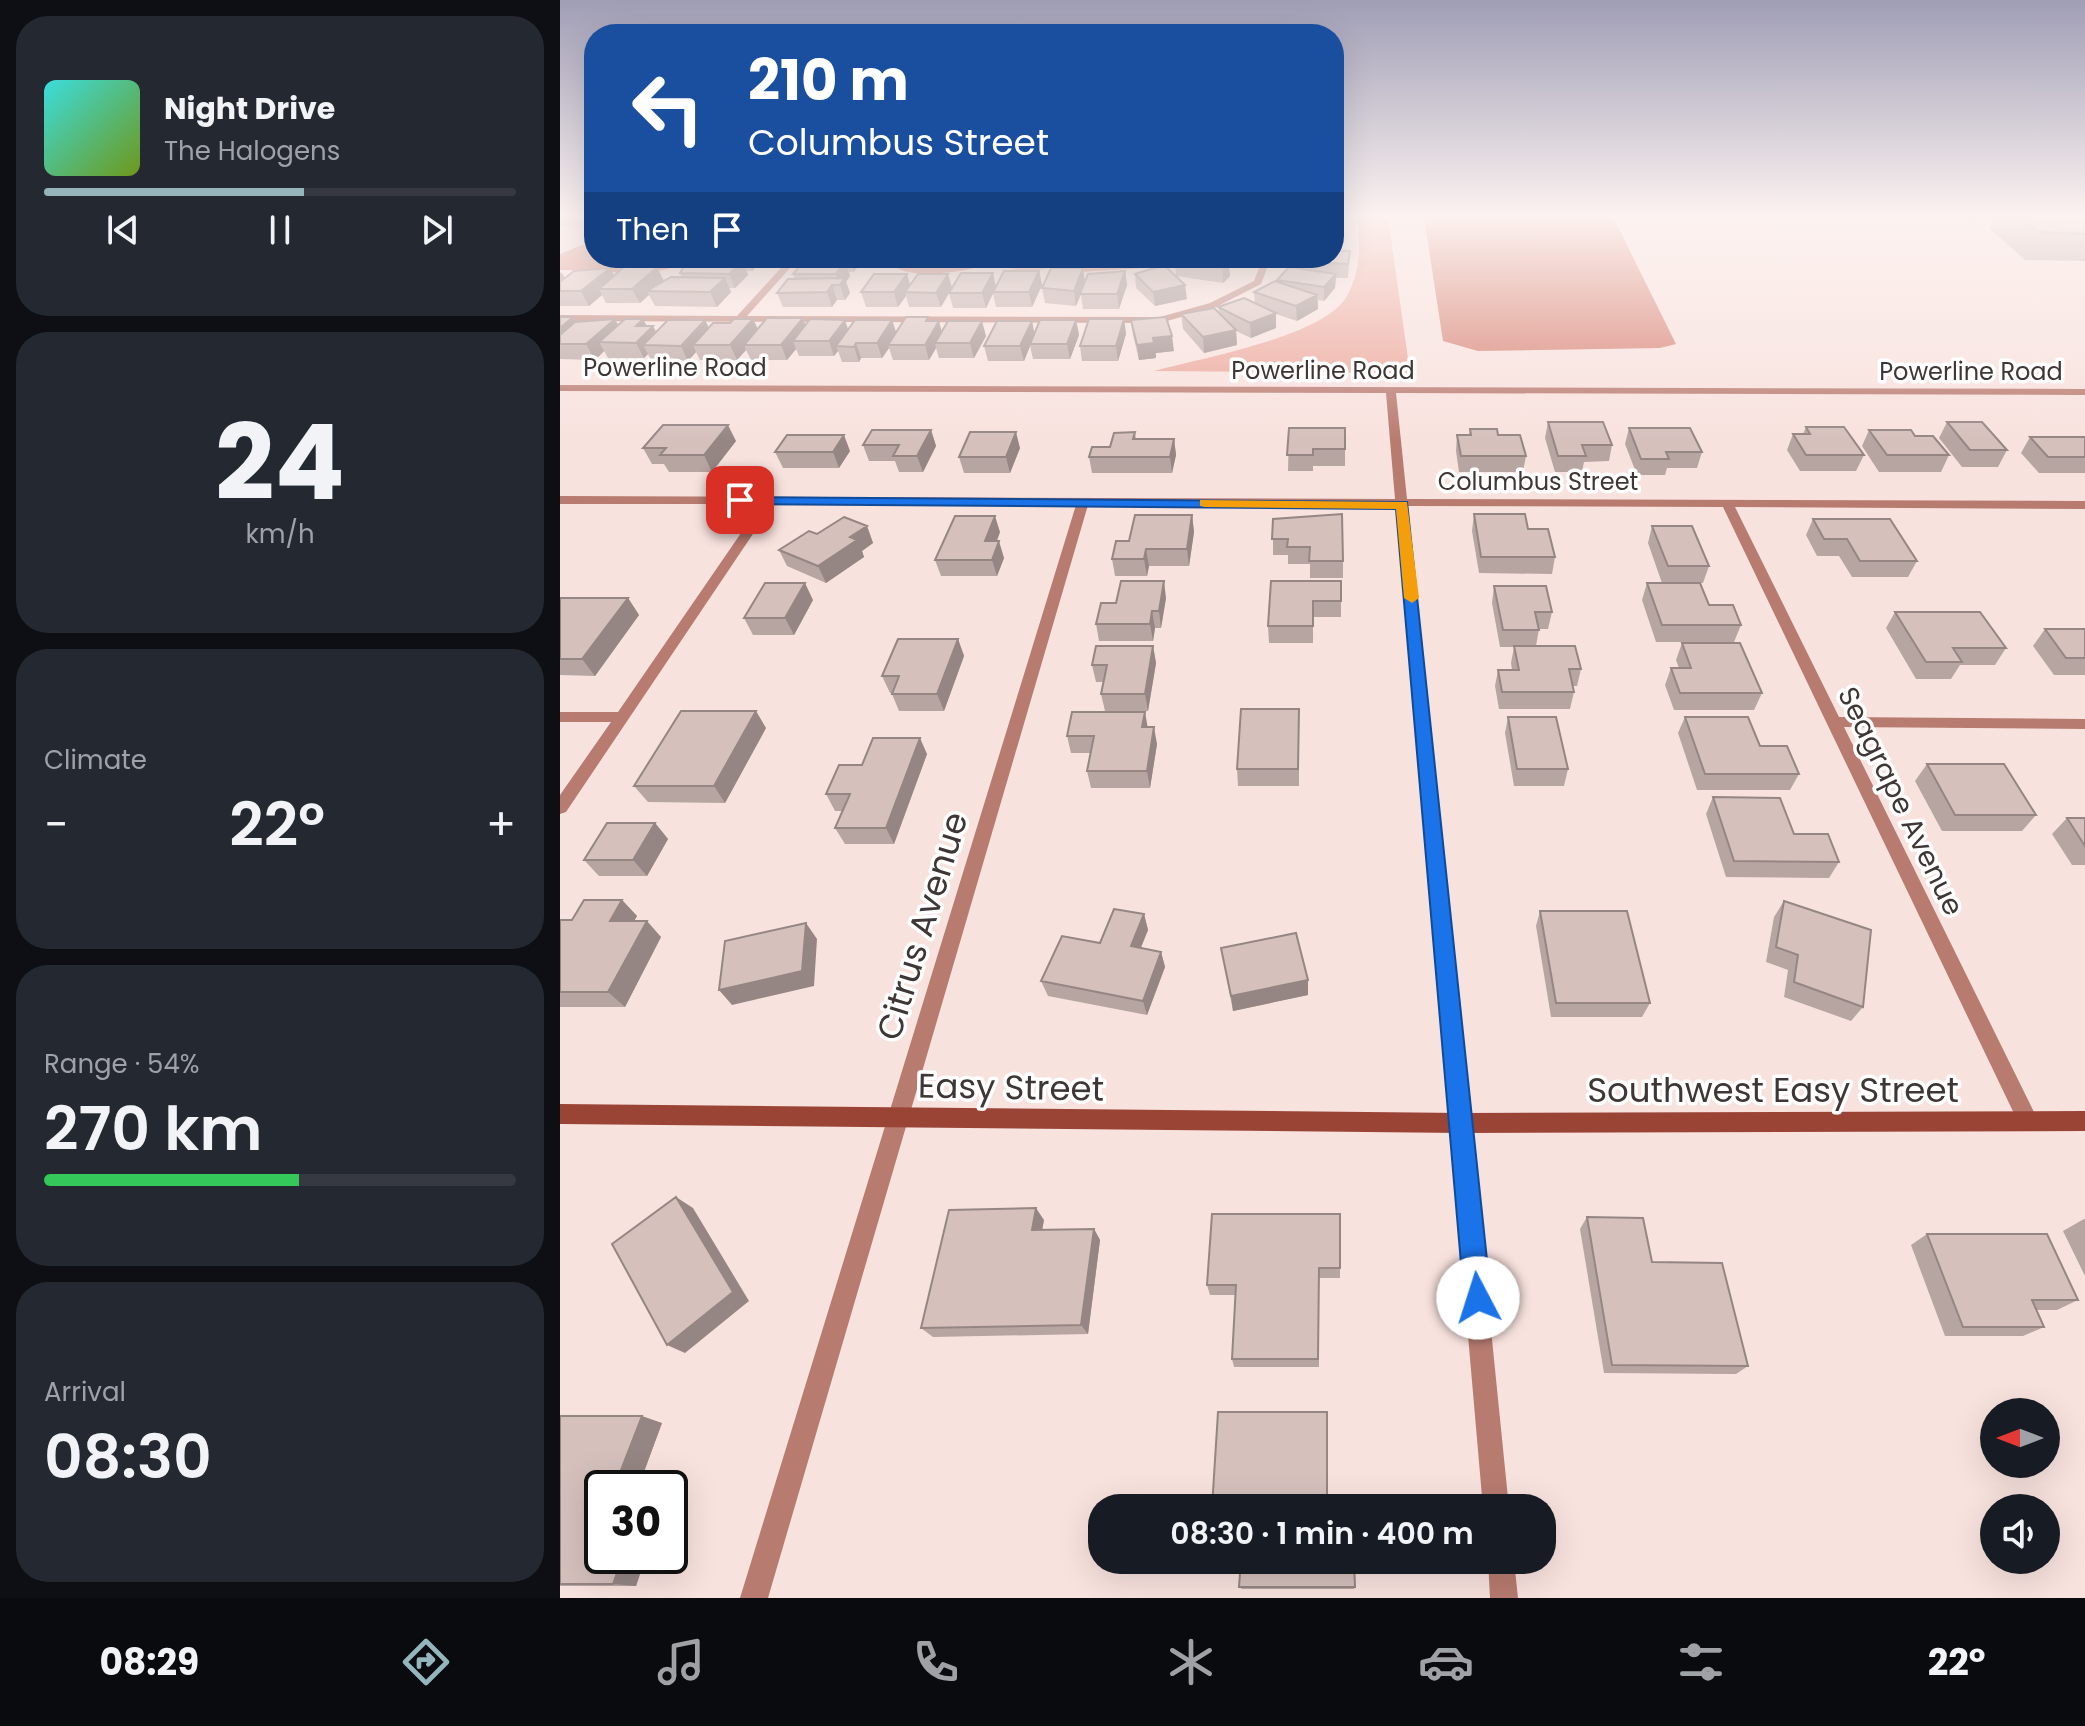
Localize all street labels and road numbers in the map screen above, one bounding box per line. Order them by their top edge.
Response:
street label: Powerline Road [583,351,767,384]
street label: Powerline Road [1231,354,1415,387]
street label: Powerline Road [1879,355,2063,388]
street label: Columbus Street [1438,465,1638,498]
street label: Seagrape Avenue [1828,680,1973,922]
street label: Citrus Avenue [865,806,979,1046]
street label: Easy Street [918,1061,1104,1113]
street label: Southwest Easy Street [1587,1066,1959,1114]

